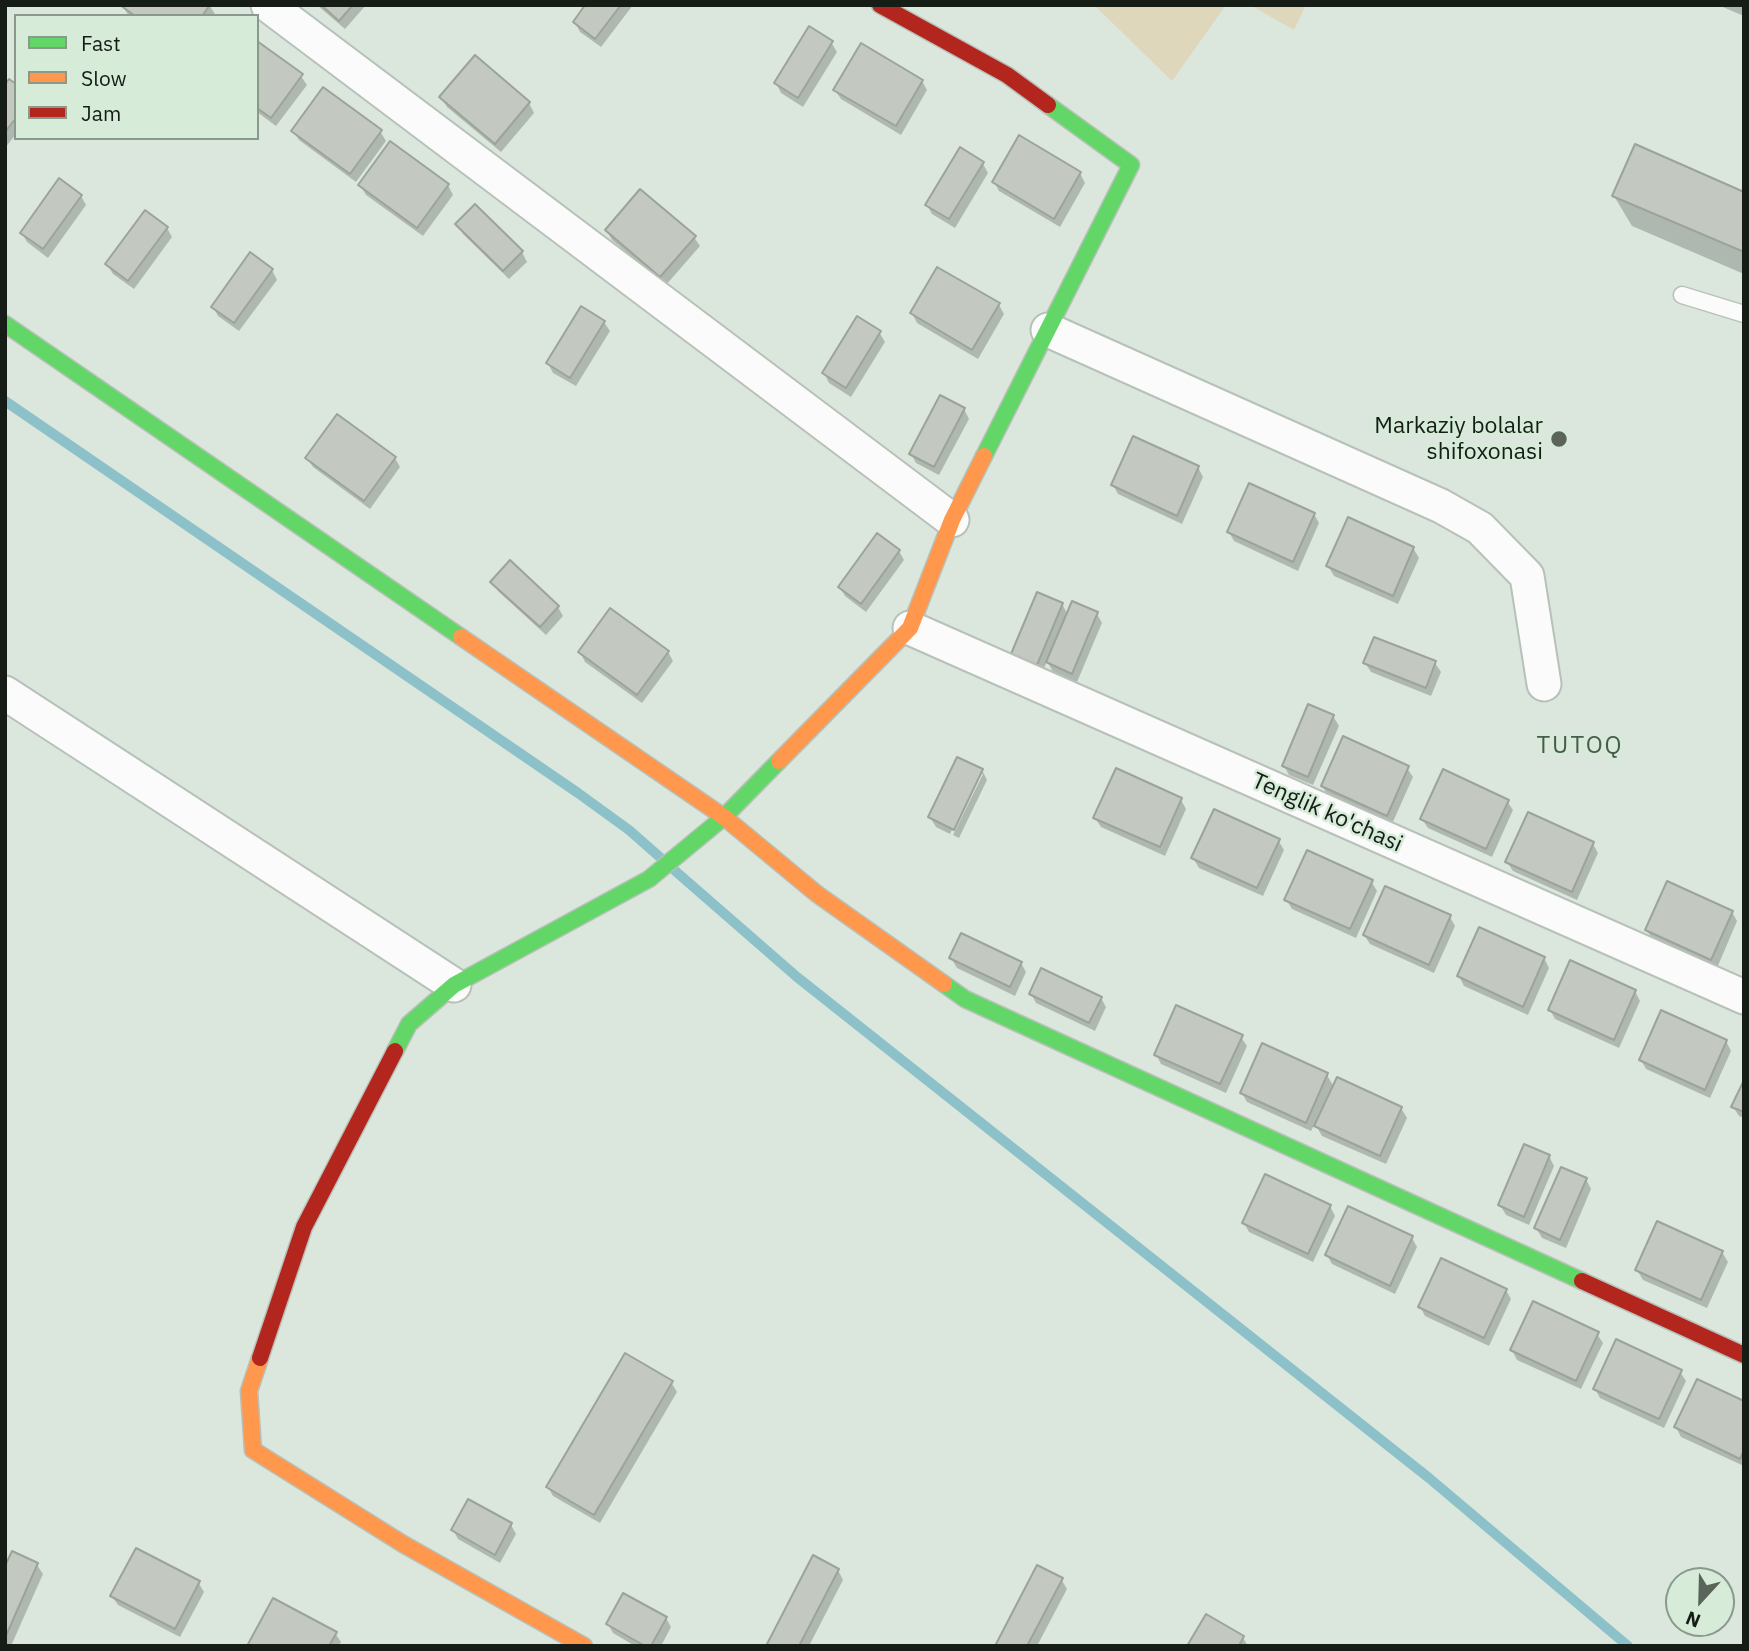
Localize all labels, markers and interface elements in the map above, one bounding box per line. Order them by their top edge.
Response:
legend [14,14,259,140]
text: Fast [81,29,121,57]
text: Slow [81,64,127,92]
text: Jam [81,99,121,127]
place label: Markaziy bolalar shifoxonasi [1374,412,1543,466]
marker: Markaziy bolalar shifoxonasi [1549,429,1569,449]
district label: TUTOQ [1537,732,1623,760]
street label: Tenglik ko'chasi [1247,767,1407,859]
north arrow [1665,1567,1735,1637]
text: N [1682,1606,1704,1633]

